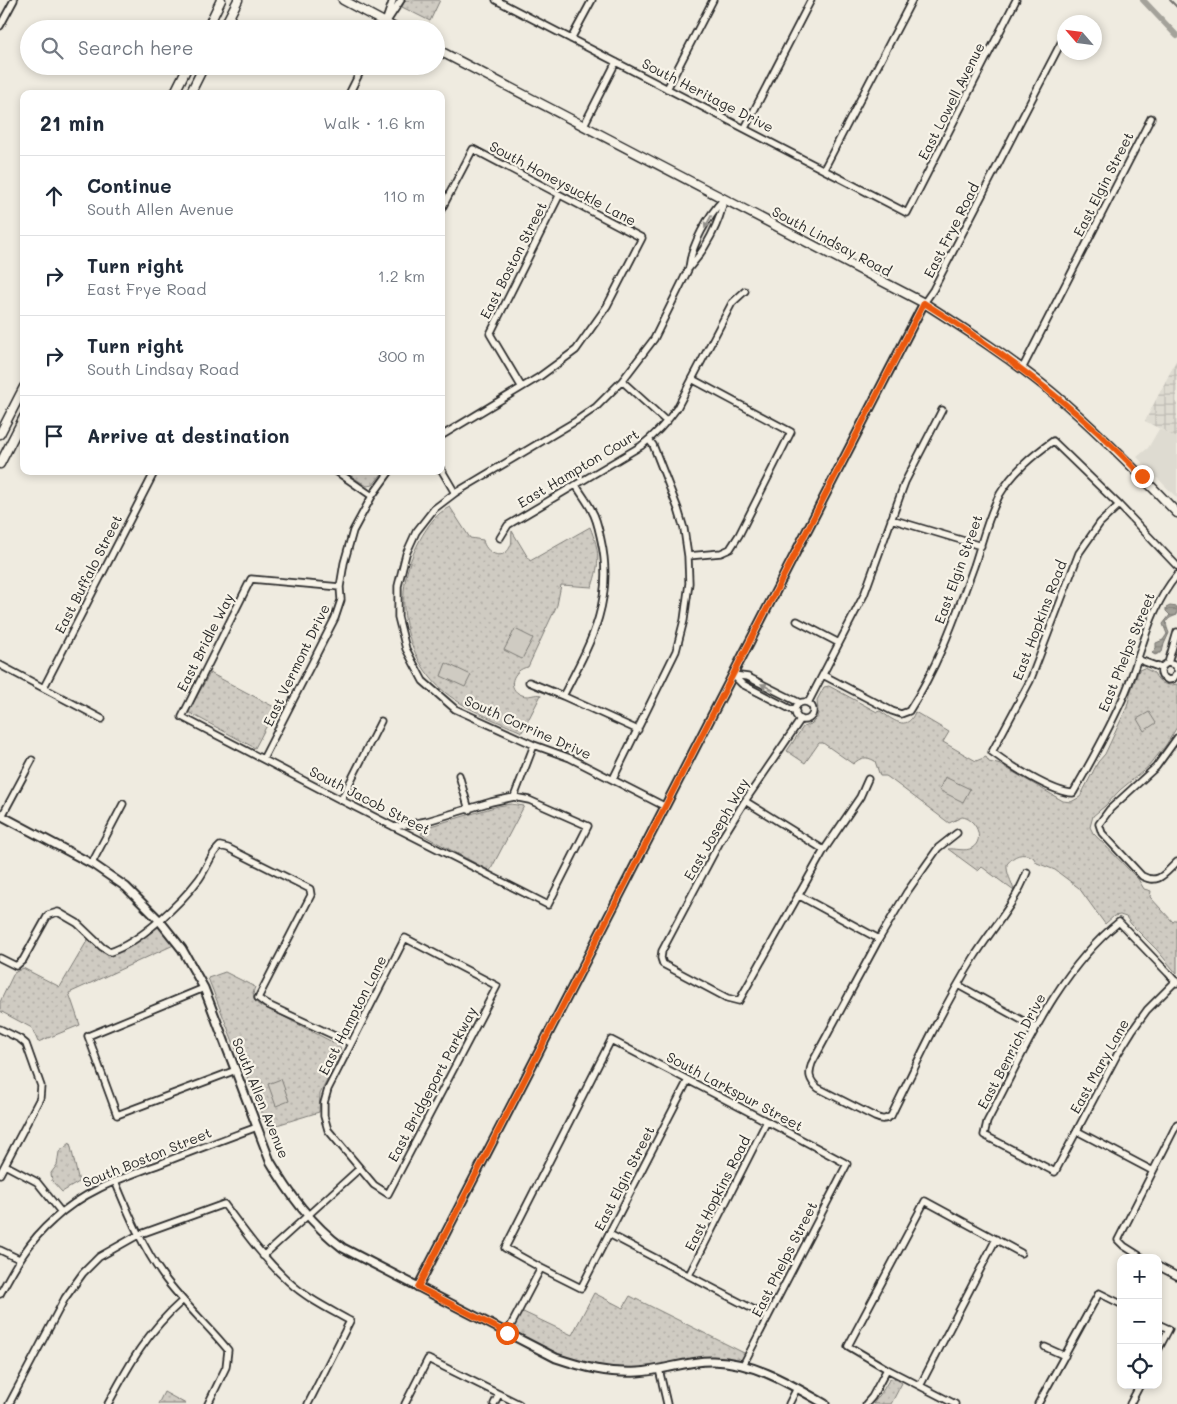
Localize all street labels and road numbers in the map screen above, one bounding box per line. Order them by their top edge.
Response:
street label: East Lowell Avenue [913,39,989,163]
street label: South Heritage Drive [639,54,777,136]
street label: East Elgin Street [1068,128,1138,240]
street label: South Honeysuckle Lane [486,136,640,230]
street label: East Frye Road [919,179,983,281]
street label: East Boston Street [475,198,551,322]
street label: South Lindsay Road [769,201,895,281]
street label: East Hampton Court [514,424,642,512]
street label: East Buffalo Street [50,511,126,637]
street label: East Elgin Street [929,512,987,626]
street label: East Hopkins Road [1007,557,1071,683]
street label: East Phelps Street [1093,589,1159,715]
street label: East Bridle Way [172,590,238,694]
street label: East Vermont Drive [258,601,334,729]
street label: South Corrine Drive [462,690,594,764]
street label: South Jacob Street [306,761,434,839]
street label: East Joseph Way [679,774,753,884]
street label: East Hampton Lane [314,952,390,1078]
street label: East Benrich Drive [973,990,1049,1112]
street label: East Bridgeport Parkway [383,1003,481,1165]
street label: East Mary Lane [1065,1015,1133,1117]
street label: South Allen Avenue [228,1035,294,1161]
street label: South Larkspur Street [663,1047,807,1135]
street label: South Boston Street [80,1122,214,1192]
street label: East Elgin Street [589,1122,659,1234]
street label: East Hopkins Road [680,1132,754,1254]
street label: East Phelps Street [747,1198,821,1320]

